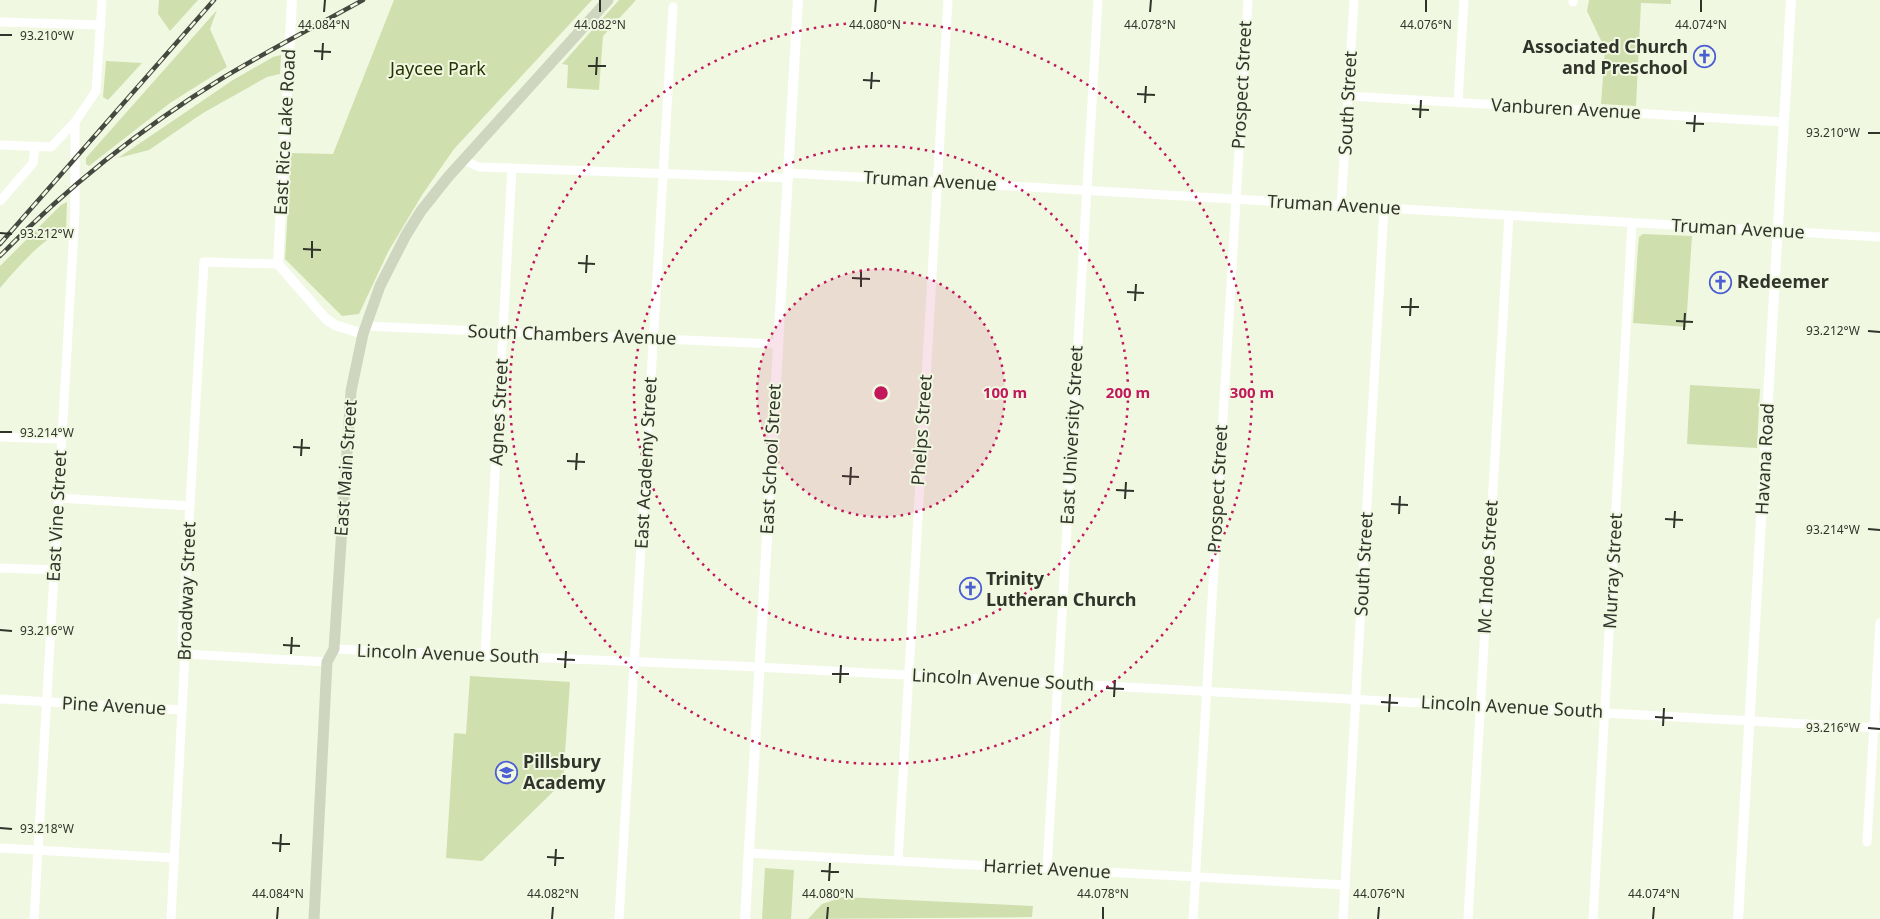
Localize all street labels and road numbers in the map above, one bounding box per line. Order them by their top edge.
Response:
street label: Prospect Street [1226,20,1256,150]
street label: East Rice Lake Road [268,48,300,216]
street label: South Street [1332,50,1362,156]
street label: Vanburen Avenue [1490,92,1642,124]
street label: Truman Avenue [863,165,997,195]
street label: Truman Avenue [1267,189,1401,219]
street label: Truman Avenue [1671,213,1805,243]
street label: South Chambers Avenue [467,318,677,350]
street label: East University Street [1054,344,1088,525]
street label: Agnes Street [483,357,513,466]
street label: Phelps Street [905,373,937,486]
street label: East Academy Street [629,376,662,550]
street label: East School Street [754,382,786,535]
street label: East Main Street [328,398,362,537]
street label: Havana Road [1749,402,1779,515]
street label: Prospect Street [1202,424,1232,554]
street label: East Vine Street [41,449,71,582]
street label: Mc Indoe Street [1472,499,1503,634]
street label: South Street [1348,511,1378,617]
street label: Murray Street [1597,512,1627,630]
street label: Broadway Street [172,520,200,661]
street label: Lincoln Avenue South [356,638,540,668]
street label: Lincoln Avenue South [911,662,1095,696]
street label: Lincoln Avenue South [1420,689,1604,723]
street label: Pine Avenue [61,690,167,720]
street label: Harriet Avenue [983,853,1111,883]

